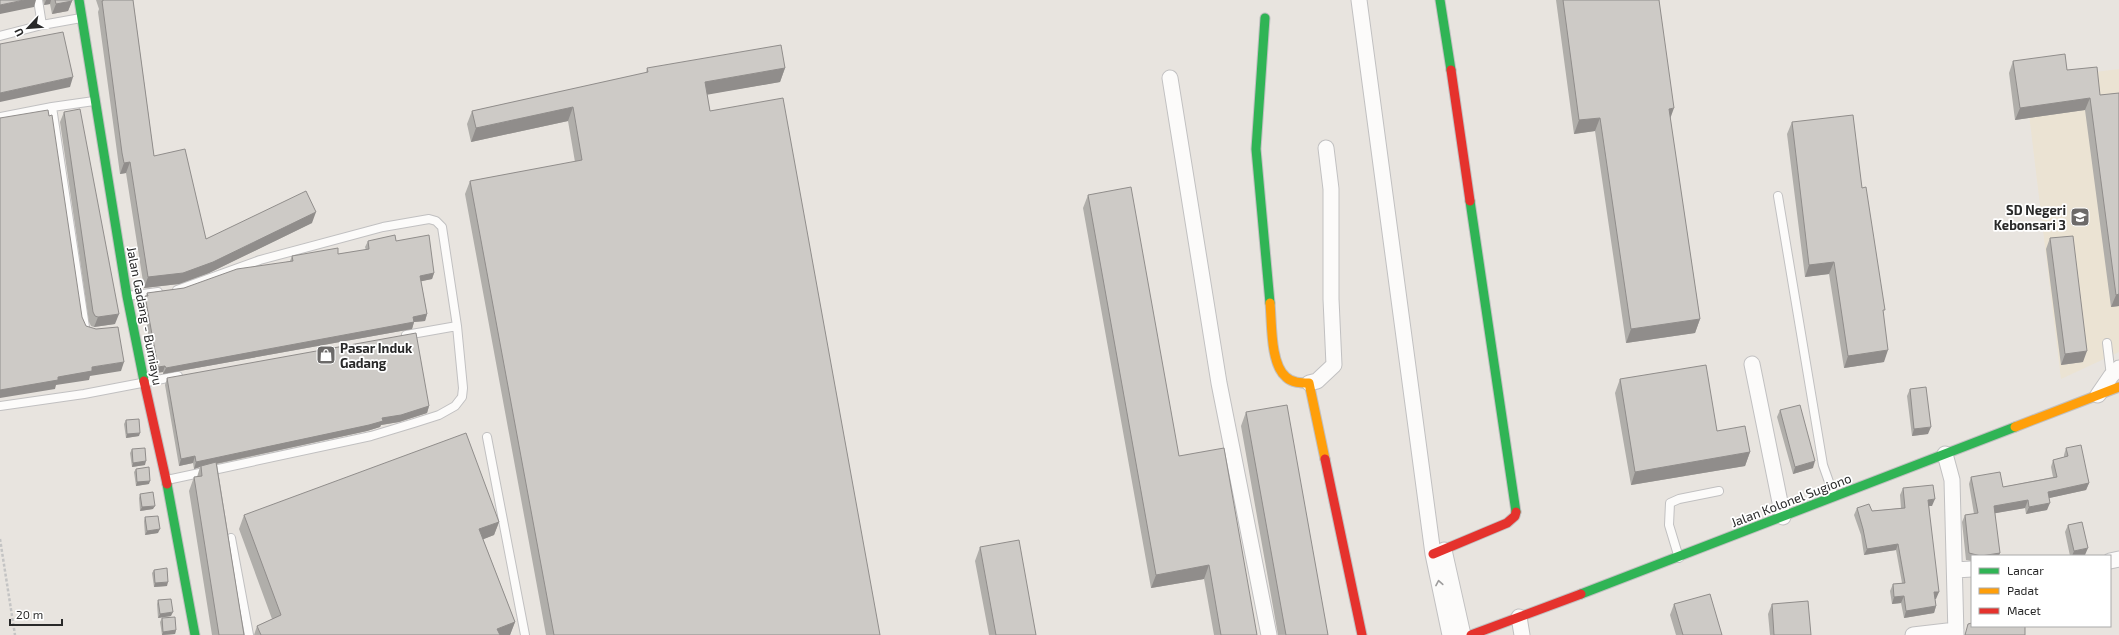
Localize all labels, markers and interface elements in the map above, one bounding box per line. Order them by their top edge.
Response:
north arrow [8,8,48,48]
text: U [11,26,26,39]
place label: SD Negeri Kebonsari 3 [1994,202,2066,233]
school or university icon: SD Negeri Kebonsari 3 [2069,206,2091,228]
street label: Jalan Gadang - Bumiayu [124,245,166,387]
place label: Pasar Induk Gadang [340,340,413,371]
shop icon: Pasar Induk Gadang [315,344,337,366]
street label: Jalan Kolonel Sugiono [1729,470,1853,530]
legend [1971,555,2111,627]
text: Lancar [2007,563,2044,577]
one-way arrow [1435,580,1443,586]
text: Padat [2007,583,2039,597]
scale bar [10,601,62,627]
text: Macet [2007,603,2041,617]
text: 20 m [16,607,43,621]

